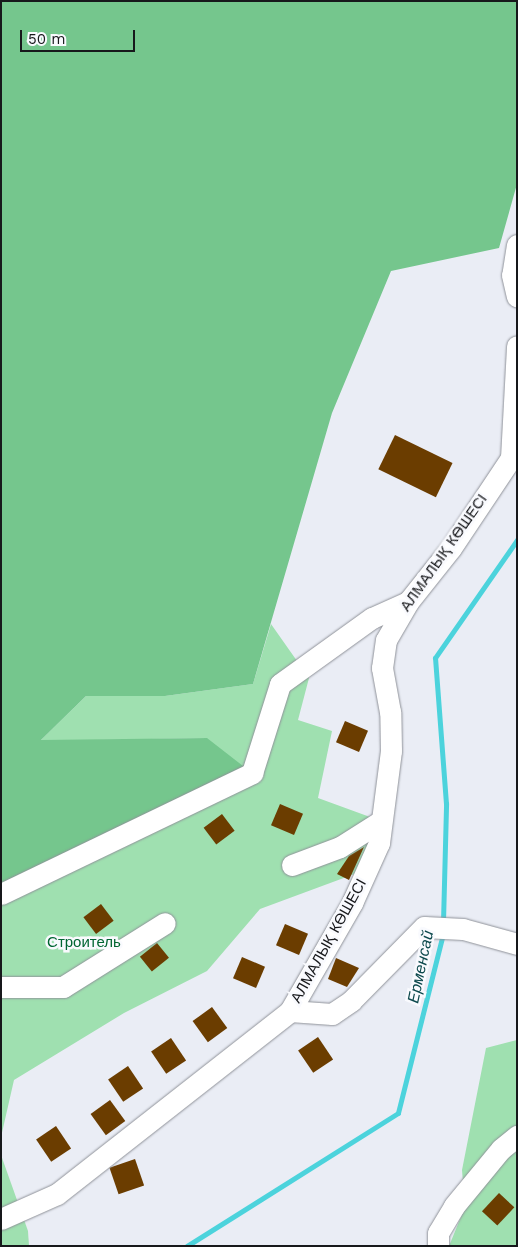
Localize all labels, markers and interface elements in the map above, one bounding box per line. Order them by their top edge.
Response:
scale bar [22,20,138,52]
text: 50 m [28,30,65,48]
street label: АЛМАЛЫҚ КӨШЕСІ [397,491,491,615]
street label: АЛМАЛЫҚ КӨШЕСІ [287,876,371,1006]
water label: Ерменсай [404,929,438,1005]
park label: Строитель [47,934,121,952]

